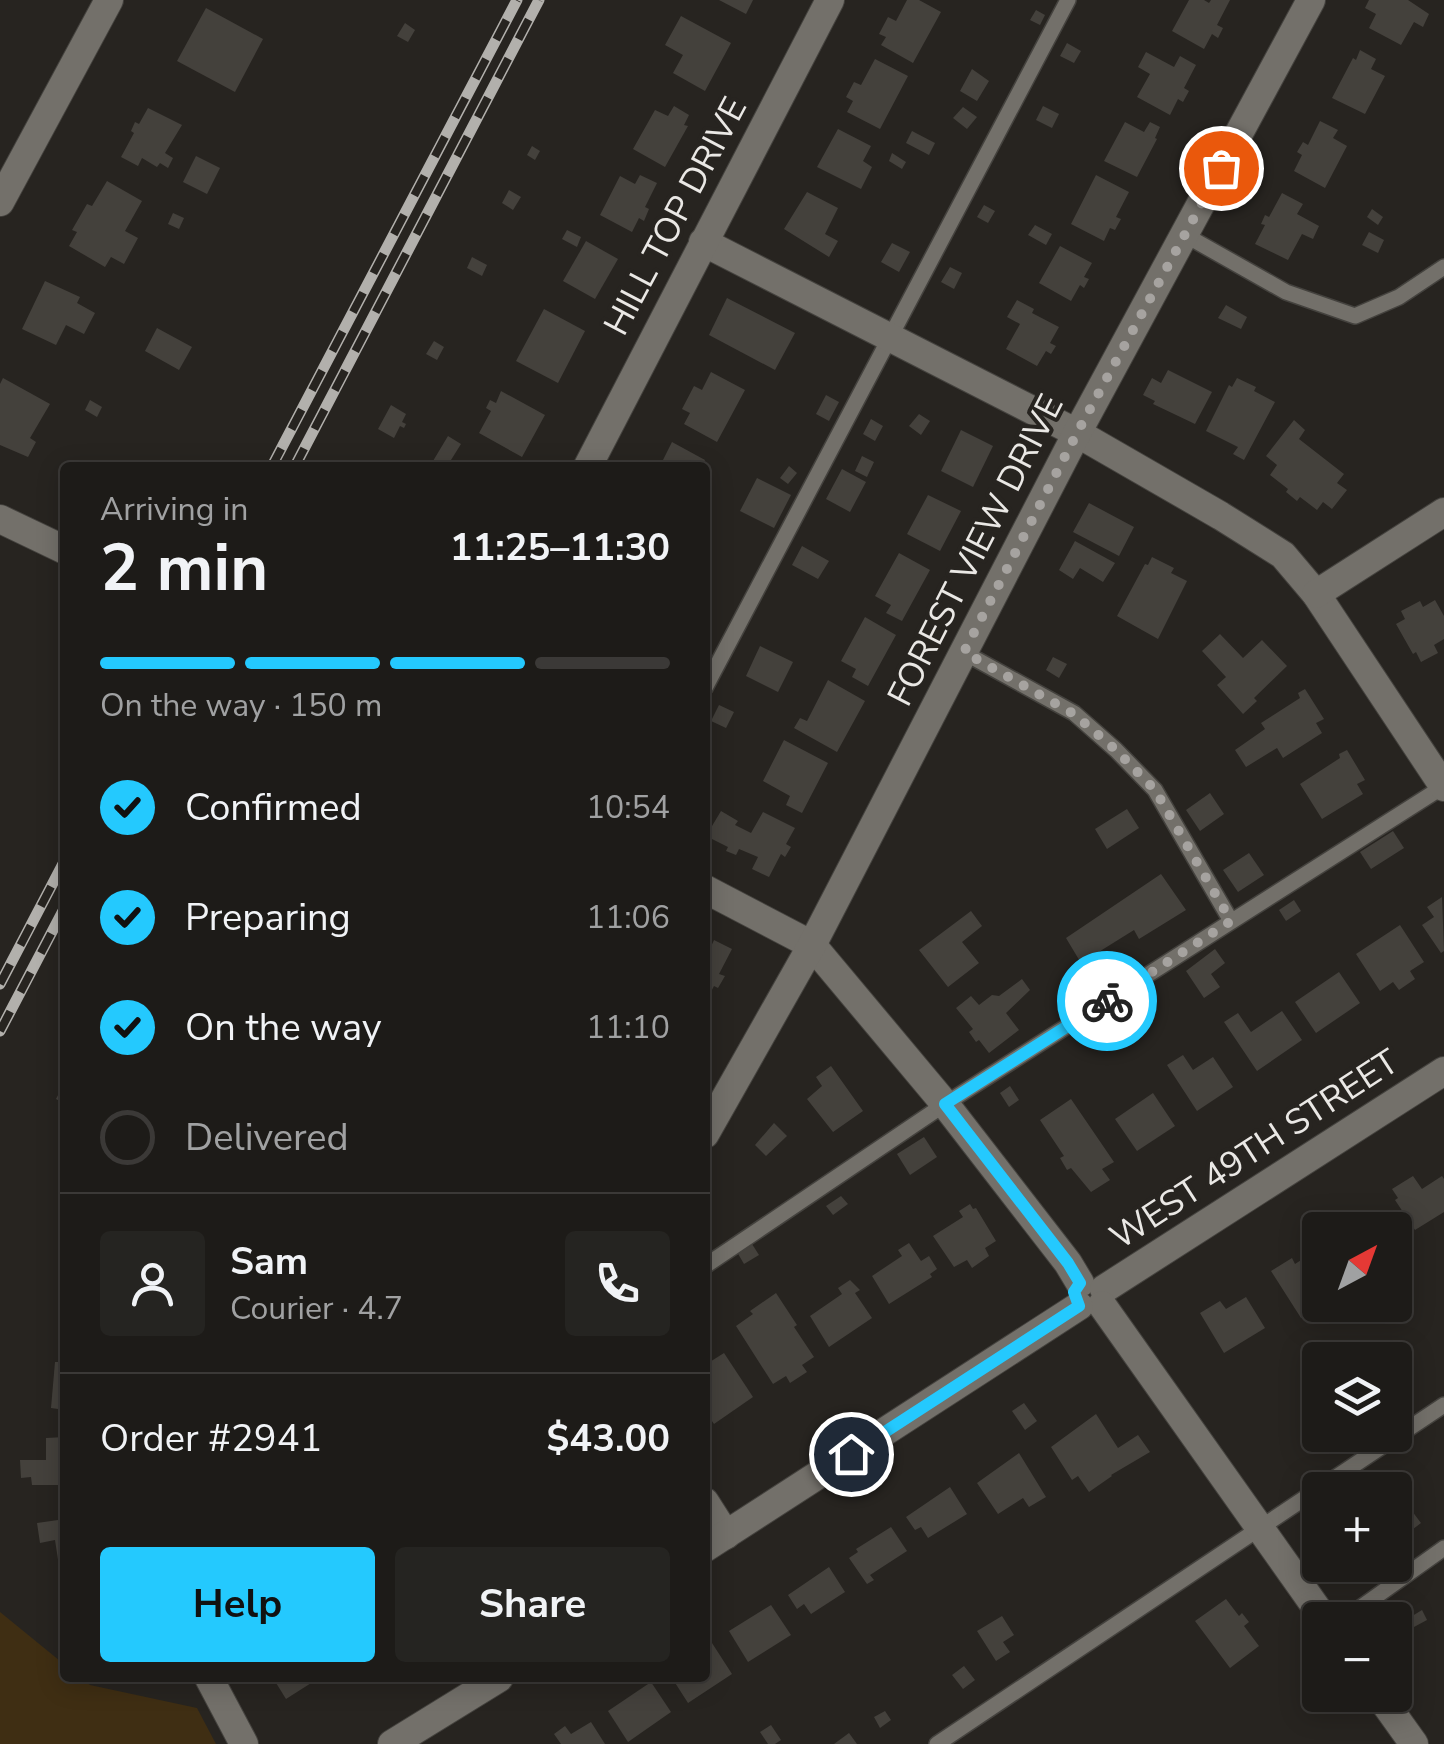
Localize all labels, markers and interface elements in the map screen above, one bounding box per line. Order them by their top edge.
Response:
street label: HILL TOP DRIVE [593,89,758,343]
pin [1179,126,1264,211]
icon: bag [1194,141,1249,196]
street label: FOREST VIEW DRIVE [877,386,1074,714]
text: Arriving in [100,488,248,531]
text: 11:25–11:30 [450,522,670,573]
text: 2 min [100,524,268,613]
text: On the way · 150 m [100,684,382,727]
icon: check [100,780,155,835]
text: Confirmed [185,782,362,833]
text: 10:54 [586,786,670,829]
icon: check [100,890,155,945]
text: Preparing [185,892,351,943]
text: 11:06 [586,896,670,939]
courier [1057,951,1157,1051]
icon: bike [1080,974,1135,1029]
icon: check [100,1000,155,1055]
text: On the way [185,1002,381,1053]
text: 11:10 [586,1006,670,1049]
street label: WEST 49TH STREET [1101,1038,1408,1260]
text: Delivered [185,1112,349,1163]
north arrow [1302,1212,1412,1322]
map controls [1302,1212,1412,1712]
button: person [100,1231,205,1336]
button: phone [565,1231,670,1336]
text: Sam [230,1236,308,1287]
text: Courier · 4.7 [230,1287,403,1330]
button: layers [1302,1342,1412,1452]
pin [809,1412,894,1497]
text: Order #2941 [100,1413,322,1464]
text: $43.00 [547,1413,670,1464]
icon: home [824,1427,879,1482]
button: + [1302,1472,1412,1582]
button: Help [100,1547,375,1662]
button: Share [395,1547,670,1662]
button: − [1302,1602,1412,1712]

